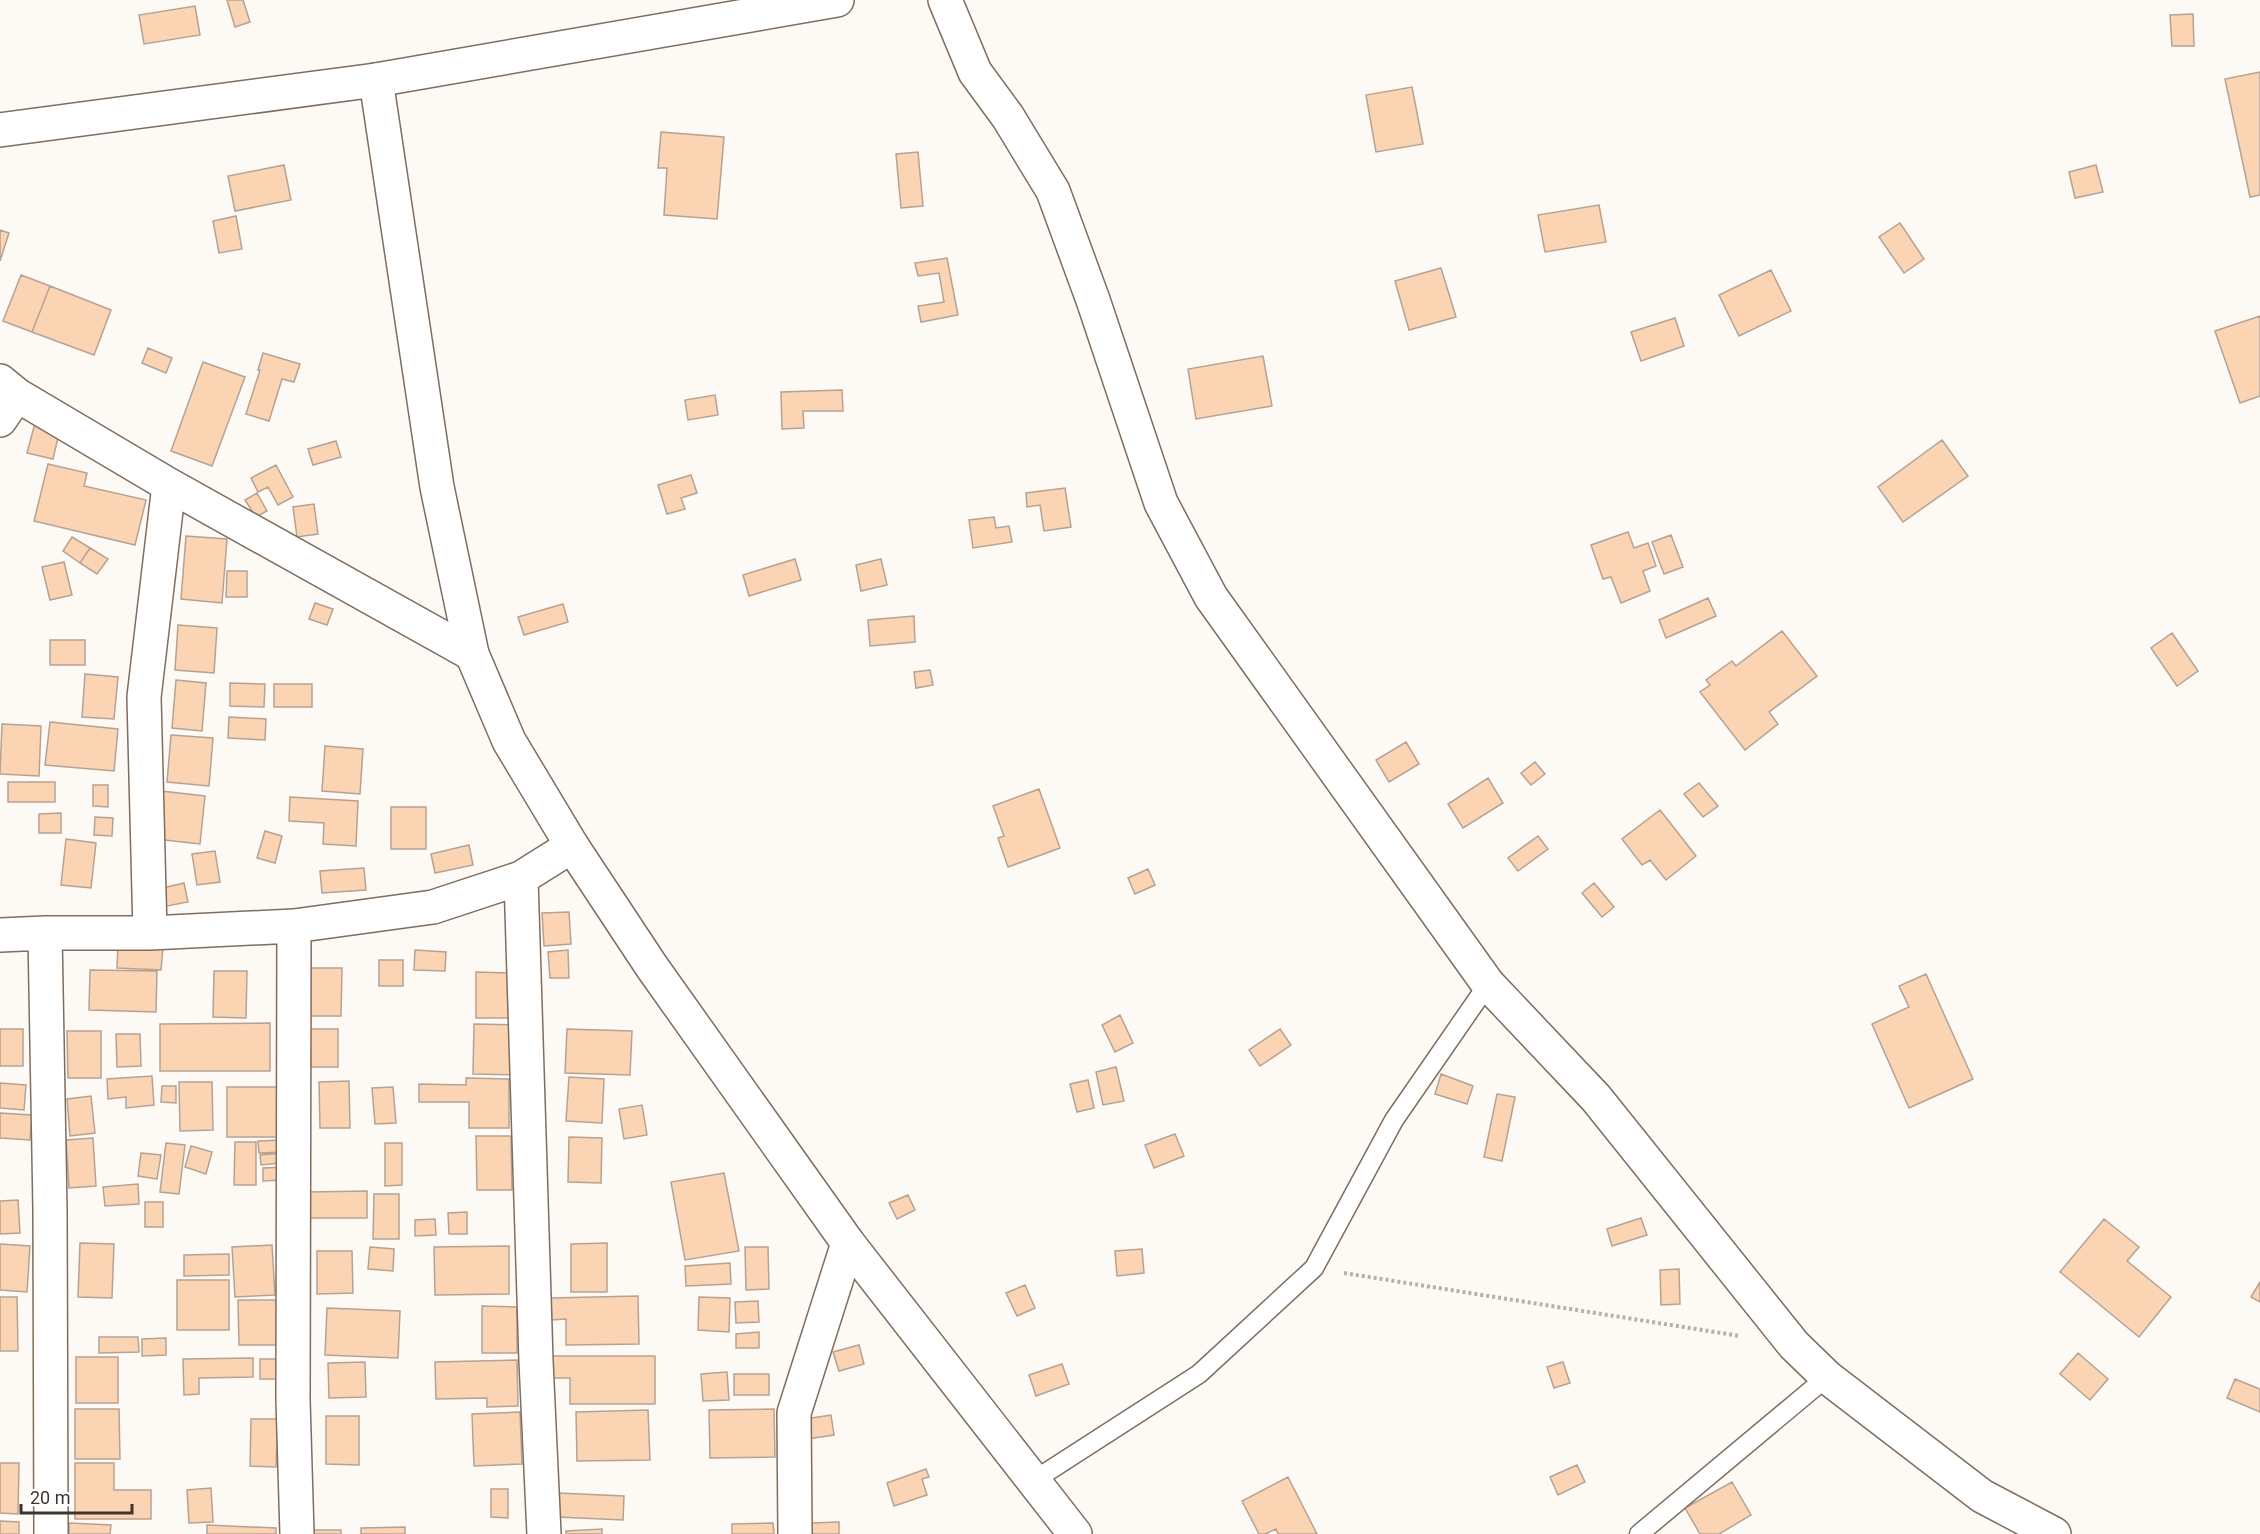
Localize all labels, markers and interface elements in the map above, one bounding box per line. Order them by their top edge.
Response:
scale bar [21,1477,132,1515]
text: 20 m [30,1487,70,1508]

